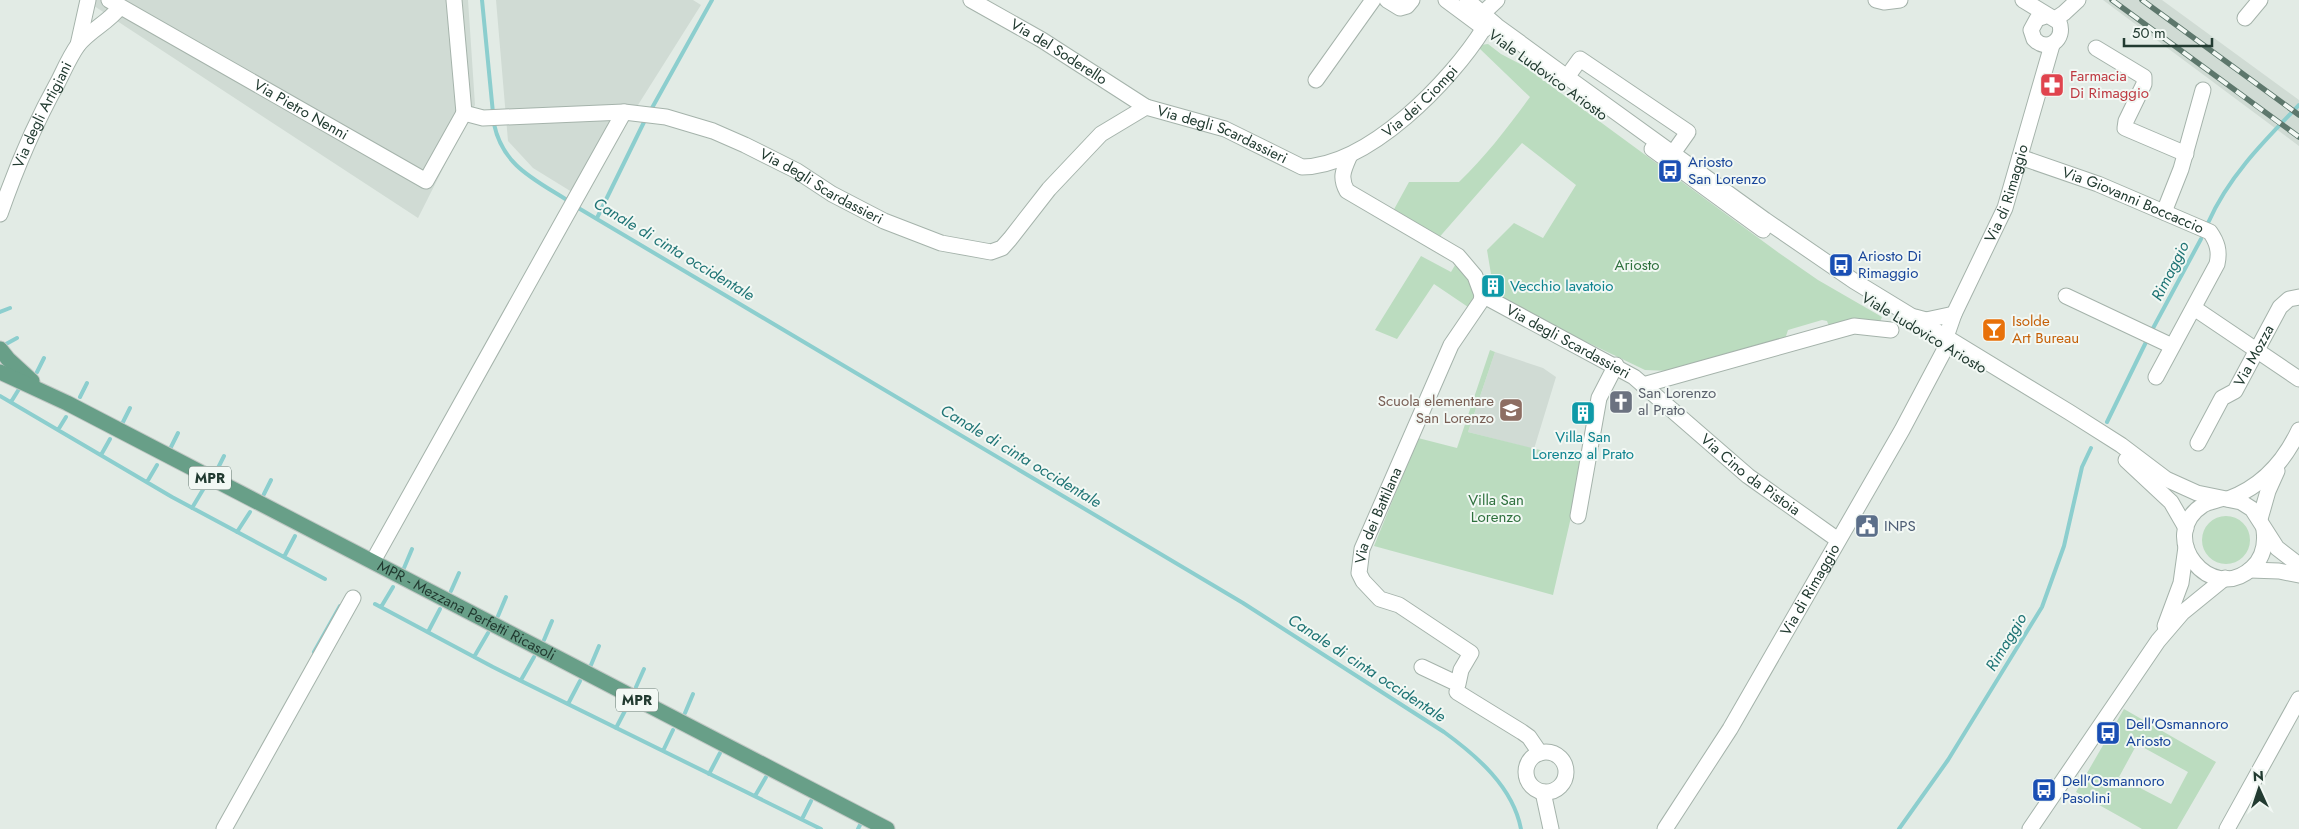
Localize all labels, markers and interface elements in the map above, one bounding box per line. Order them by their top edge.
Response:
street label: Via del Soderello [1006,13,1112,90]
scale bar [2124,15,2212,47]
text: 50 m [2132,22,2166,44]
street label: Viale Ludovico Ariosto [1484,24,1612,126]
street label: Via degli Artigiani [7,57,77,171]
street label: Via dei Ciompi [1378,61,1463,143]
place label: Farmacia Di Rimaggio [2070,65,2149,104]
pharmacy icon: Farmacia Di Rimaggio [2039,72,2065,98]
street label: Via Pietro Nenni [250,74,352,145]
street label: Via degli Scardassieri [1154,100,1291,169]
street label: Via di Rimaggio [1979,142,2034,246]
street label: Via degli Scardassieri [756,143,887,230]
place label: Ariosto San Lorenzo [1688,151,1766,190]
bus stop icon: Ariosto San Lorenzo [1657,158,1683,184]
street label: Via Giovanni Boccaccio [2059,161,2207,239]
water label: Canale di cinta occidentale [589,192,759,306]
water label: Rimaggio [2145,237,2195,305]
place label: Ariosto Di Rimaggio [1858,245,1922,284]
bus stop icon: Ariosto Di Rimaggio [1828,252,1854,278]
park label: Ariosto [1615,254,1659,276]
building icon: Vecchio lavatoio [1480,273,1506,299]
place label: Vecchio lavatoio [1510,275,1614,297]
street label: Viale Ludovico Ariosto [1857,287,1991,379]
street label: Via degli Scardassieri [1502,299,1634,384]
place label: Isolde Art Bureau [2012,310,2079,349]
bar icon: Isolde Art Bureau [1981,317,2007,343]
street label: Via Mozza [2228,321,2280,390]
place label: San Lorenzo al Prato [1638,382,1716,421]
church icon: San Lorenzo al Prato [1608,389,1634,415]
place label: Scuola elementare San Lorenzo [1378,390,1494,429]
school or university icon: Scuola elementare San Lorenzo [1498,397,1524,423]
water label: Canale di cinta occidentale [936,399,1106,513]
building icon: Villa San Lorenzo al Prato [1570,400,1596,426]
place label: Villa San Lorenzo al Prato [1532,426,1634,465]
street label: Via Cino da Pistoia [1696,429,1805,521]
street label: Via dei Battilana [1349,464,1407,565]
road number: MPR [189,466,231,489]
park label: Villa San Lorenzo [1468,489,1524,528]
public building icon: INPS [1854,513,1880,539]
place label: INPS [1884,515,1916,537]
street label: Via di Rimaggio [1775,540,1845,640]
street label: MPR - Mezzana Perfetti Ricasoli [373,555,560,666]
water label: Canale di cinta occidentale [1284,608,1450,728]
water label: Rimaggio [1980,608,2033,675]
road number: MPR [616,688,658,712]
place label: Dell'Osmannoro Ariosto [2126,713,2229,752]
bus stop icon: Dell'Osmannoro Ariosto [2095,720,2121,746]
north arrow [2234,764,2284,814]
text: N [2252,766,2264,786]
place label: Dell'Osmannoro Pasolini [2062,770,2165,809]
bus stop icon: Dell'Osmannoro Pasolini [2031,777,2057,803]

